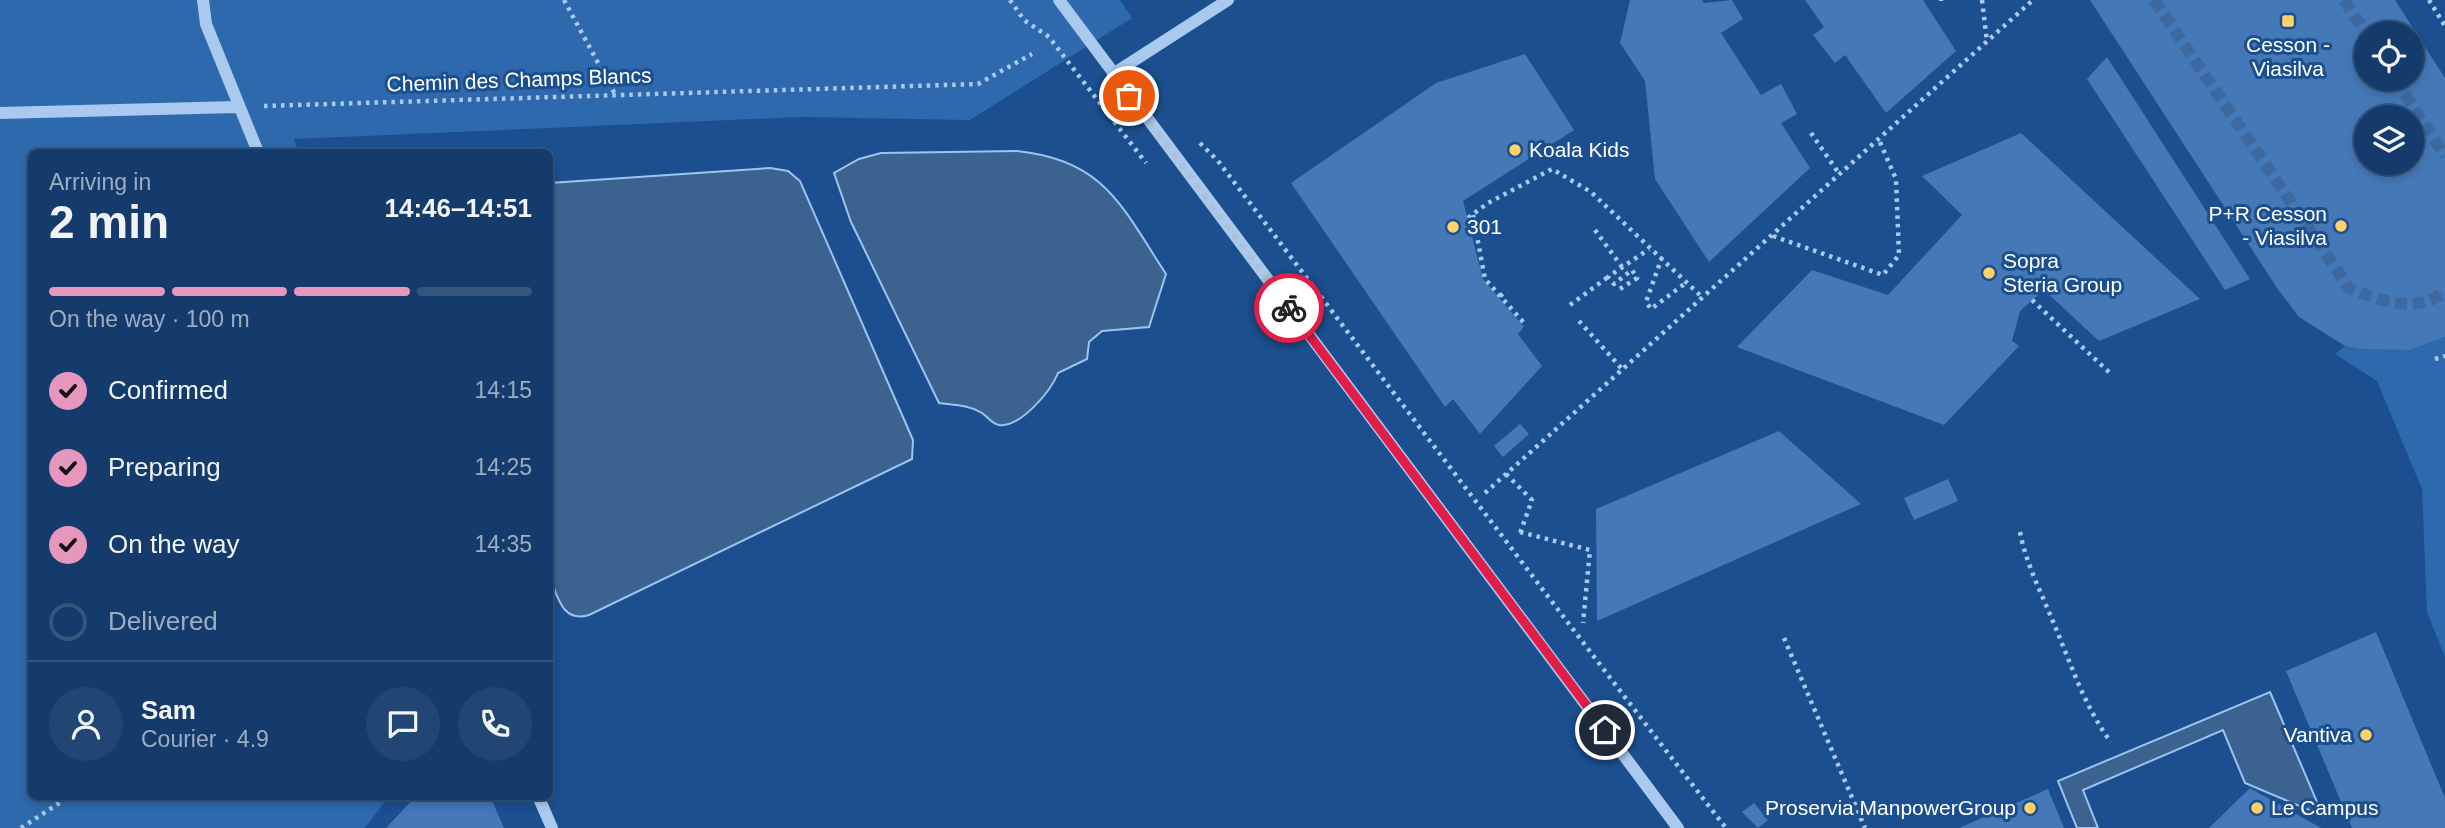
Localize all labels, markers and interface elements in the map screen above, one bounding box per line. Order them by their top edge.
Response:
marker: Cesson - Viasilva [2280,13,2296,29]
map controls [2354,21,2424,175]
button: locate [2354,21,2424,91]
place label: Cesson - Viasilva [2246,33,2330,80]
street label: Chemin des Champs Blancs [386,63,652,96]
pin [1099,66,1159,126]
icon: bag [1110,77,1148,115]
button: layers [2354,105,2424,175]
place label: Koala Kids [1529,138,1629,161]
marker: Koala Kids [1507,142,1523,158]
text: Arriving in [49,169,151,195]
text: 14:46–14:51 [385,193,532,223]
text: 2 min [49,196,169,248]
place label: P+R Cesson - Viasilva [2209,202,2327,249]
place label: 301 [1467,215,1502,238]
marker: P+R Cesson - Viasilva [2333,218,2349,234]
marker: 301 [1445,219,1461,235]
place label: Sopra Steria Group [2003,249,2122,296]
marker: Sopra Steria Group [1981,265,1997,281]
courier [1254,273,1324,343]
icon: bike [1270,289,1308,327]
text: On the way · 100 m [49,306,250,332]
icon: check [49,372,87,410]
text: Confirmed [108,375,228,405]
text: 14:15 [474,377,532,403]
icon: check [49,449,87,487]
text: Preparing [108,452,221,482]
text: 14:25 [474,454,532,480]
icon: check [49,526,87,564]
text: On the way [108,529,240,559]
text: 14:35 [474,531,532,557]
text: Delivered [108,606,218,636]
button: person [49,687,123,761]
button: chat [366,687,440,761]
button: phone [458,687,532,761]
text: Sam [141,695,196,725]
pin [1575,700,1635,760]
icon: home [1586,711,1624,749]
place label: Vantiva [2284,723,2352,746]
text: Courier · 4.9 [141,726,269,752]
marker: Vantiva [2358,727,2374,743]
place label: Proservia ManpowerGroup [1765,796,2016,819]
place label: Le Campus [2271,796,2378,819]
marker: Proservia ManpowerGroup [2022,800,2038,816]
marker: Le Campus [2249,800,2265,816]

